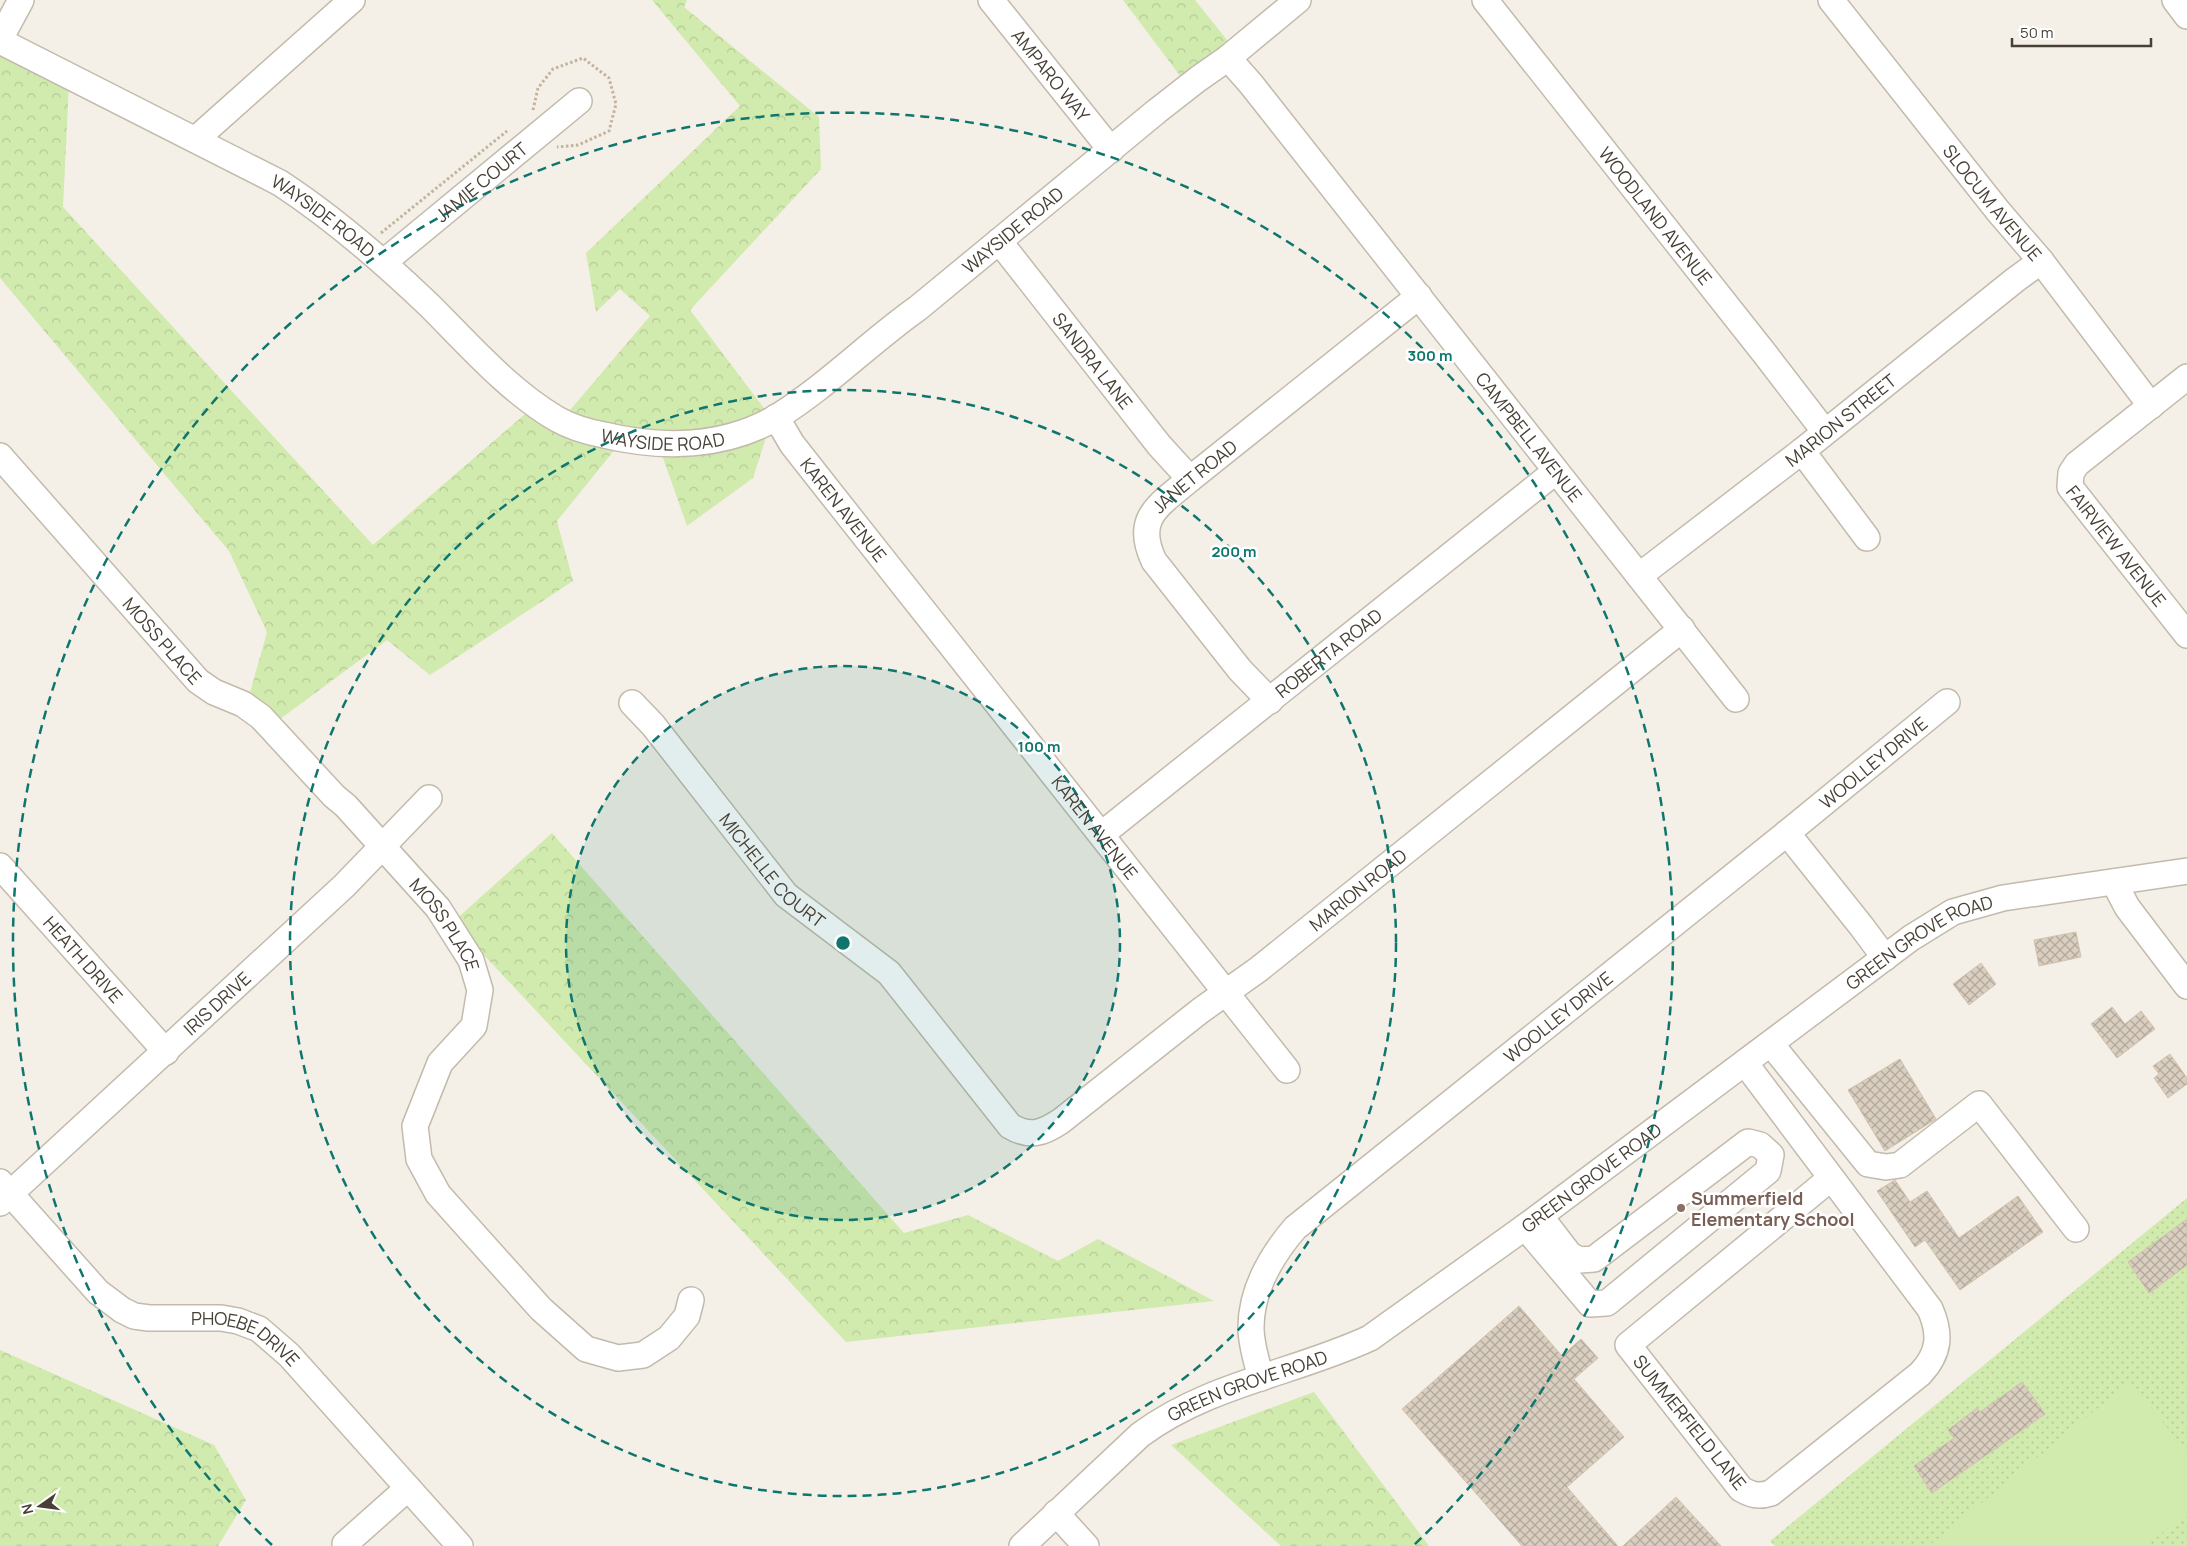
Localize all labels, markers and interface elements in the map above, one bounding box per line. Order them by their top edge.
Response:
scale bar [2012,15,2151,47]
text: 50 m [2020,22,2054,43]
street label: AMPARO WAY [1007,24,1096,127]
street label: JAMIE COURT [430,136,533,227]
street label: SLOCUM AVENUE [1938,139,2047,266]
street label: WOODLAND AVENUE [1594,142,1718,290]
street label: WAYSIDE ROAD [267,169,380,262]
street label: WAYSIDE ROAD [957,181,1068,279]
street label: SANDRA LANE [1047,307,1138,414]
text: 300 m [1408,345,1452,366]
street label: CAMPBELL AVENUE [1471,367,1588,507]
street label: MARION STREET [1780,368,1901,472]
street label: WAYSIDE ROAD [599,423,727,456]
street label: JANET ROAD [1146,434,1242,518]
street label: KAREN AVENUE [795,453,892,567]
street label: FAIRVIEW AVENUE [2061,480,2172,611]
text: 200 m [1211,541,1257,562]
street label: MOSS PLACE [118,592,207,689]
street label: ROBERTA ROAD [1270,603,1387,703]
street label: WOOLLEY DRIVE [1814,711,1932,814]
text: 100 m [1018,736,1060,757]
street label: KAREN AVENUE [1046,770,1144,884]
street label: MICHELLE COURT [714,808,831,933]
street label: MARION ROAD [1304,843,1412,936]
street label: MOSS PLACE [405,873,485,973]
street label: GREEN GROVE ROAD [1841,889,1996,995]
street label: HEATH DRIVE [38,911,128,1008]
centre of rings [834,934,852,952]
street label: IRIS DRIVE [178,966,256,1040]
street label: WOOLLEY DRIVE [1499,966,1617,1068]
street label: GREEN GROVE ROAD [1516,1117,1666,1238]
place label: Summerfield Elementary School [1691,1186,1854,1231]
marker: Summerfield Elementary School [1675,1202,1687,1214]
street label: PHOEBE DRIVE [191,1306,305,1371]
street label: GREEN GROVE ROAD [1163,1344,1331,1427]
street label: SUMMERFIELD LANE [1628,1349,1752,1495]
north arrow [15,1481,65,1531]
text: N [16,1502,37,1516]

